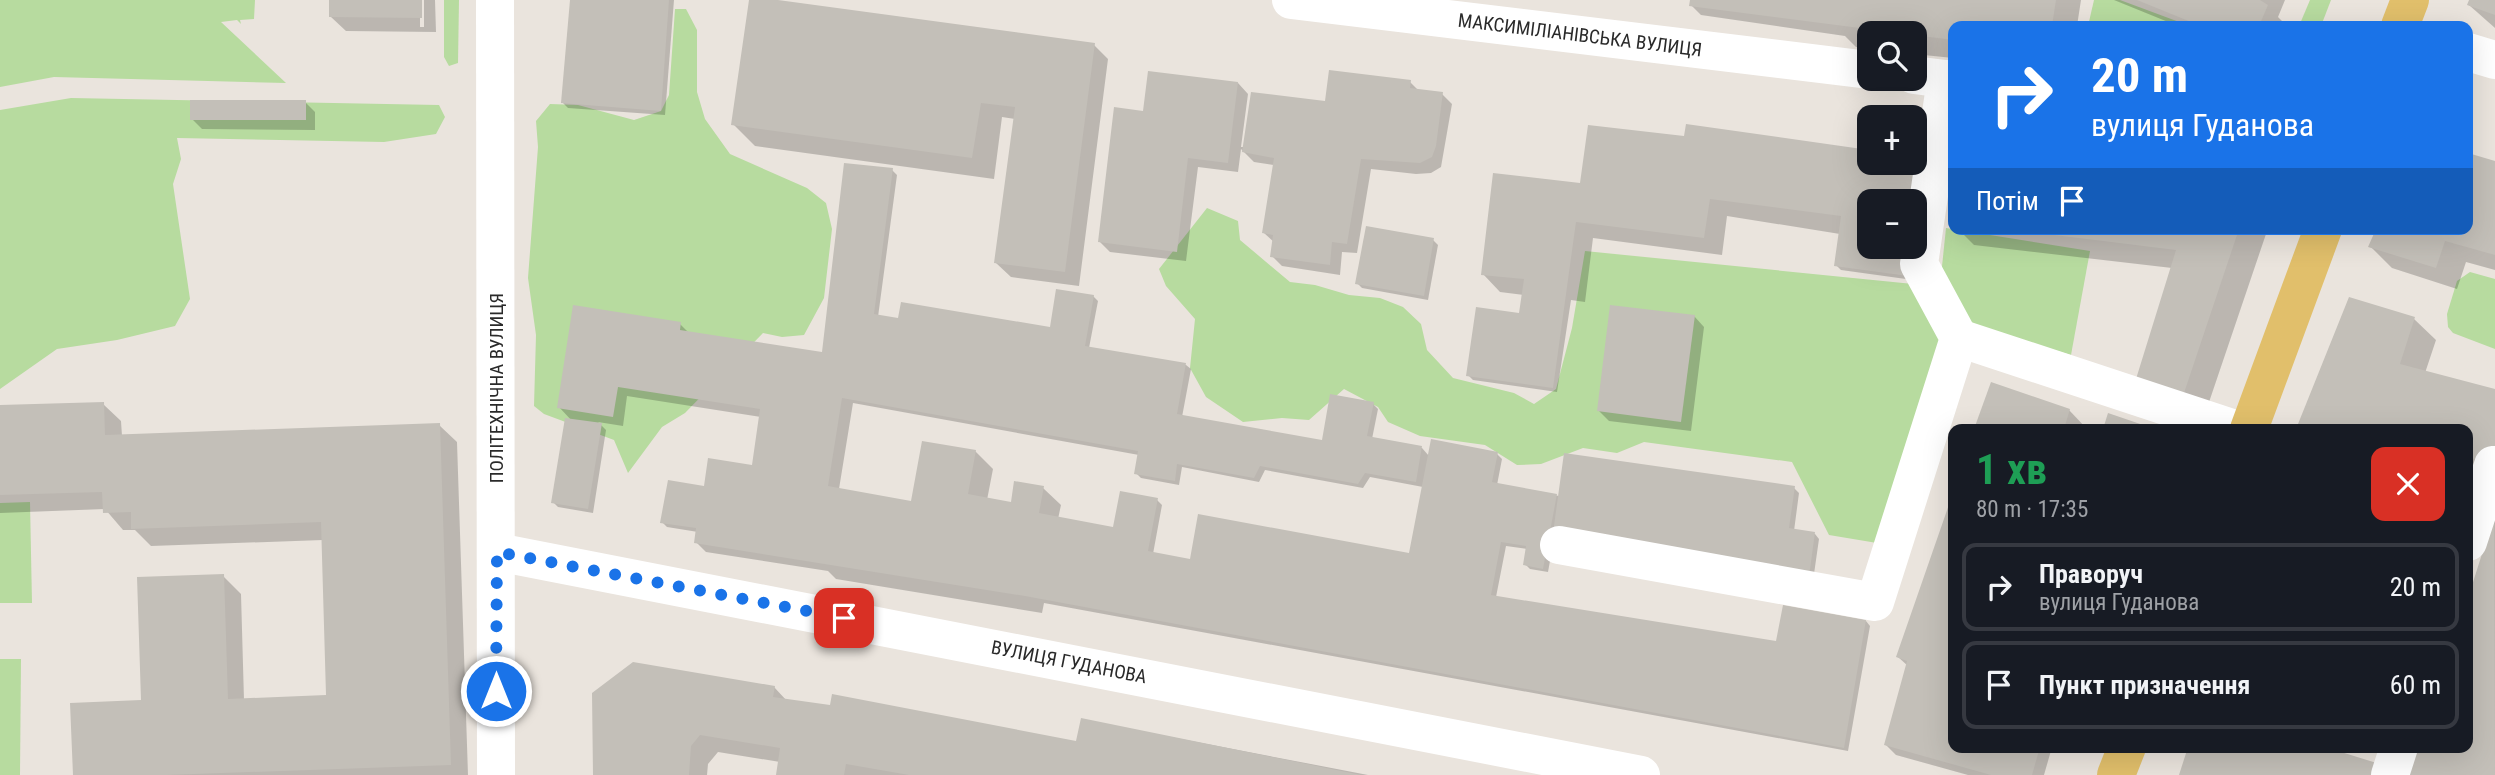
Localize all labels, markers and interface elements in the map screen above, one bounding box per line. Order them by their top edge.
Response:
street label: МАКСИМІЛІАНІВСЬКА ВУЛИЦЯ [1457,9,1703,61]
map controls [1857,21,1927,259]
button: search [1857,21,1927,91]
text: 20 m [2091,47,2188,104]
icon: right [1976,49,2067,140]
button: + [1857,105,1927,175]
text: вулиця Гуданова [2091,106,2314,144]
icon: arrive [2053,182,2091,220]
text: Потім [1976,186,2039,216]
button: − [1857,189,1927,259]
street label: ПОЛІТЕХНІЧНА ВУЛИЦЯ [485,293,508,483]
text: 1 хв [1976,445,2047,494]
button: close [2371,447,2445,521]
text: 80 m · 17:35 [1976,496,2088,523]
text: Праворуч [2039,559,2143,589]
icon: right [1980,568,2018,606]
text: 20 m [2390,572,2441,602]
pin [814,588,874,648]
text: вулиця Гуданова [2039,589,2199,616]
icon: arrive [825,599,863,637]
street label: ВУЛИЦЯ ГУДАНОВА [989,636,1149,688]
position arrow [459,654,533,728]
icon: arrive [1980,666,2018,704]
text: Пункт призначення [2039,670,2250,700]
text: 60 m [2390,670,2441,700]

